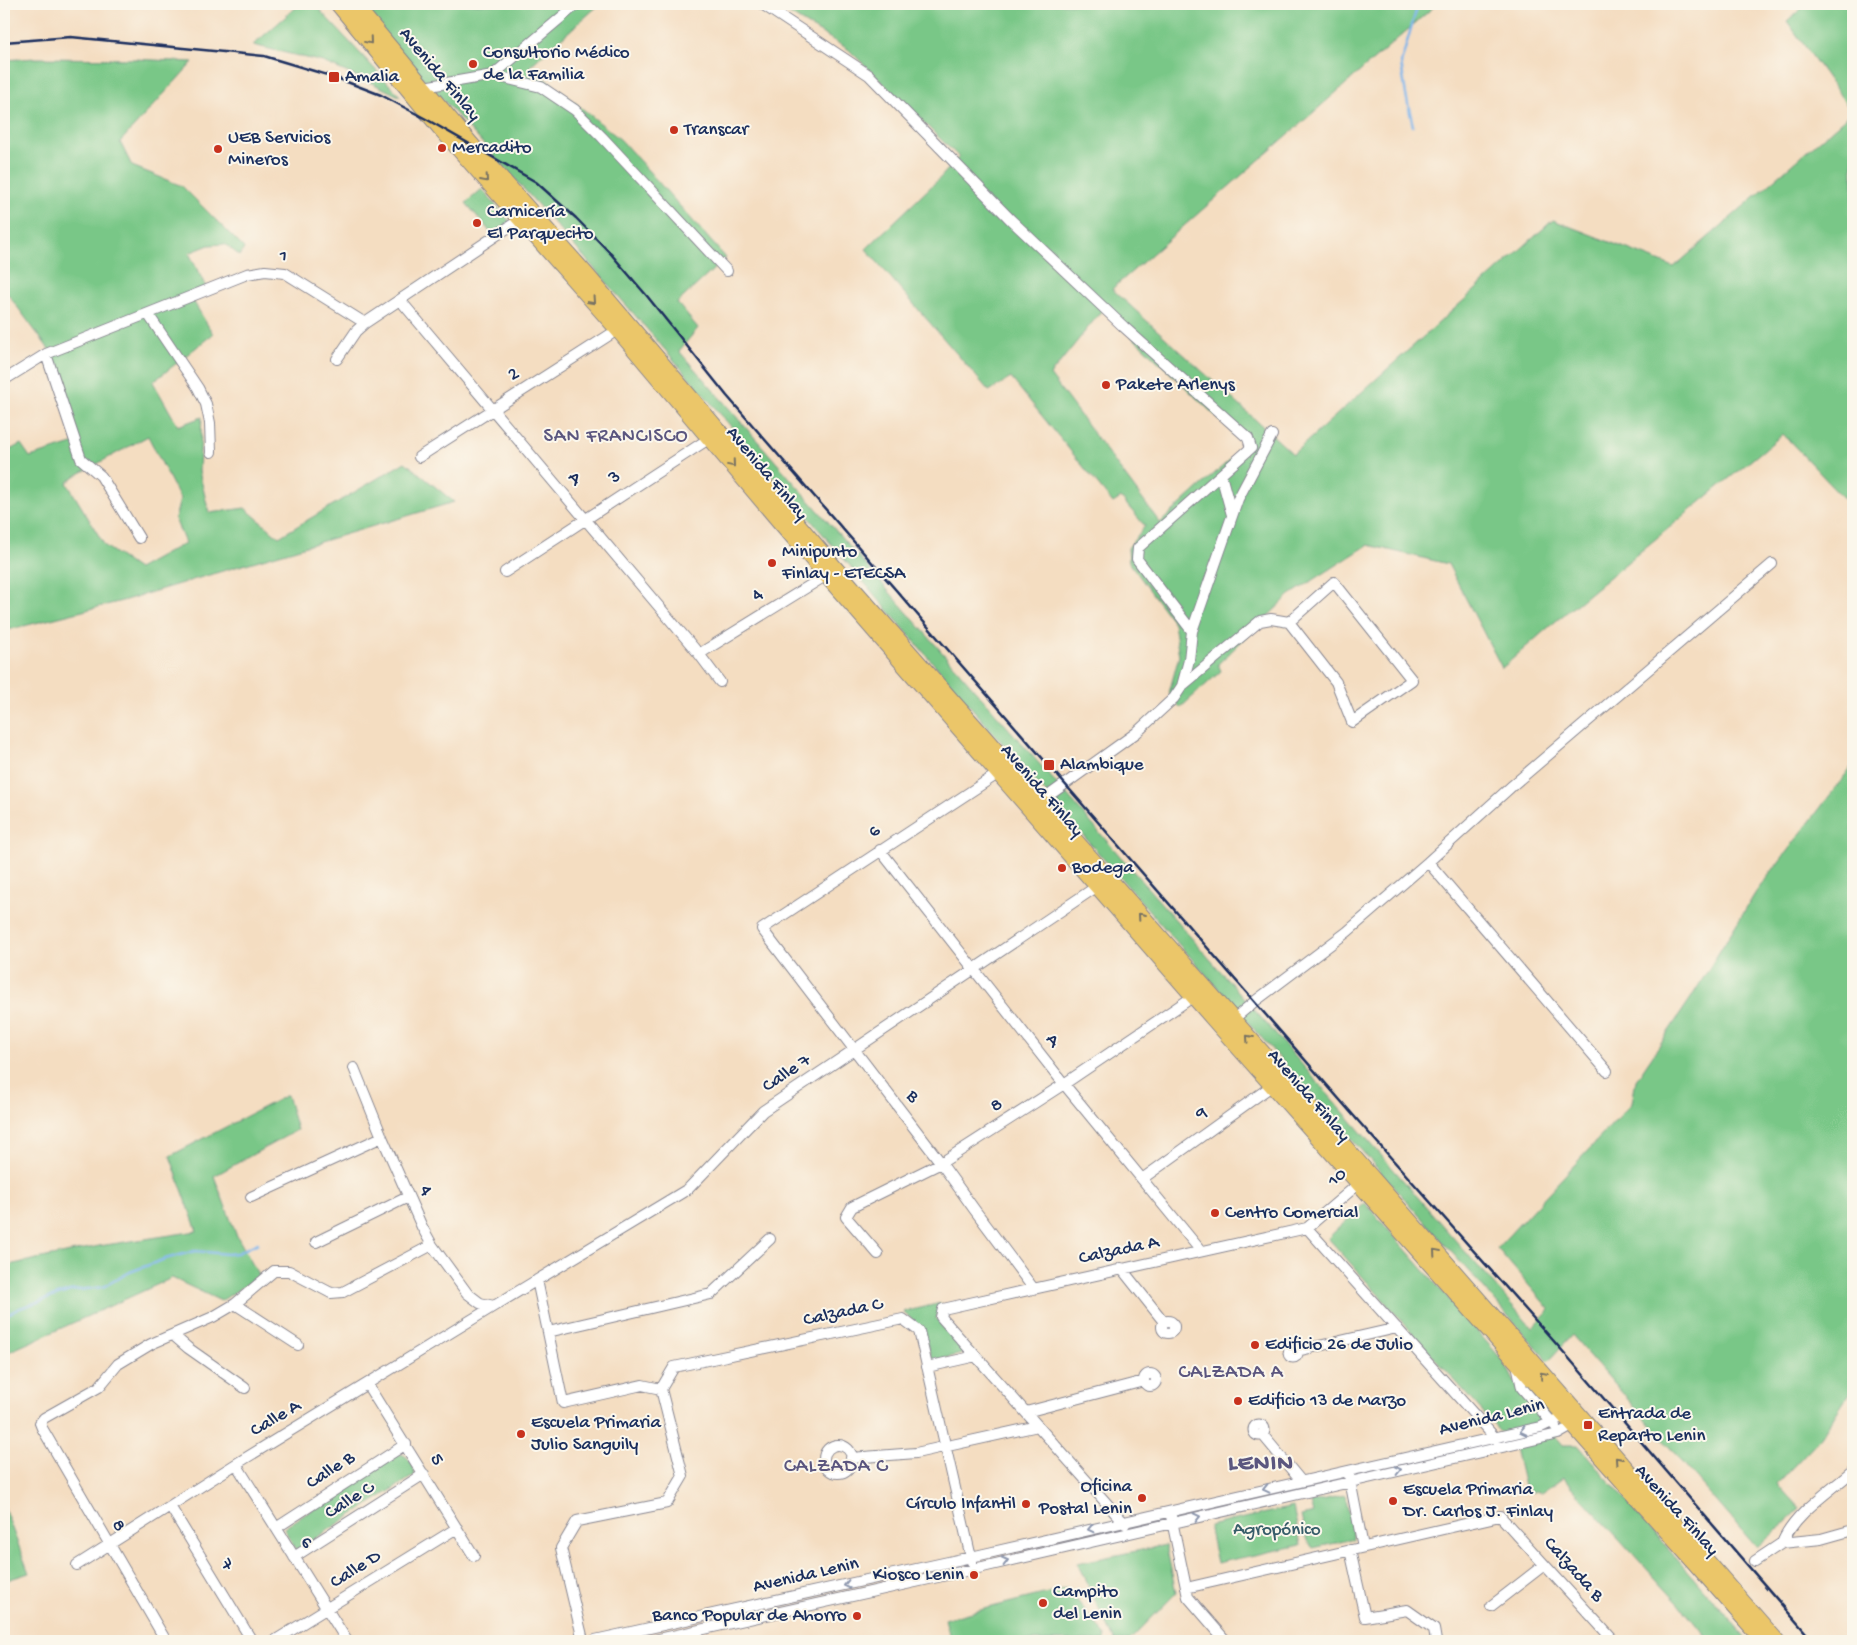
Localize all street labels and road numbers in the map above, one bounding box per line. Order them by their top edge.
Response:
street label: Avenida Finlay [393,23,485,127]
street label: 1 [276,245,289,269]
street label: 2 [504,363,524,387]
street label: Avenida Finlay [720,422,812,526]
street label: 3 [604,466,626,491]
street label: A [562,467,588,492]
street label: 4 [748,584,768,608]
street label: Avenida Finlay [994,740,1088,843]
street label: 6 [865,820,886,844]
street label: A [1039,1029,1066,1054]
street label: Avenida Finlay [1261,1045,1355,1148]
street label: Calle 7 [758,1049,816,1098]
street label: B [899,1085,925,1109]
street label: 8 [986,1094,1008,1118]
street label: 9 [1191,1102,1213,1127]
street label: 10 [1323,1163,1353,1193]
street label: 4 [413,1182,437,1200]
street label: Calzada A [1077,1231,1163,1271]
street label: Calzada C [801,1293,886,1333]
street label: Calle A [247,1394,307,1443]
street label: Avenida Lenin [1437,1394,1547,1442]
street label: Calle B [302,1446,361,1495]
street label: 5 [424,1450,448,1470]
street label: Avenida Finlay [1629,1460,1724,1562]
street label: Calle C [321,1476,380,1525]
street label: 8 [105,1516,131,1536]
street label: 6 [294,1533,318,1553]
street label: Calzada B [1538,1533,1609,1608]
street label: Calle D [326,1545,386,1595]
street label: Avenida Lenin [751,1553,861,1599]
street label: 7 [213,1554,239,1576]

